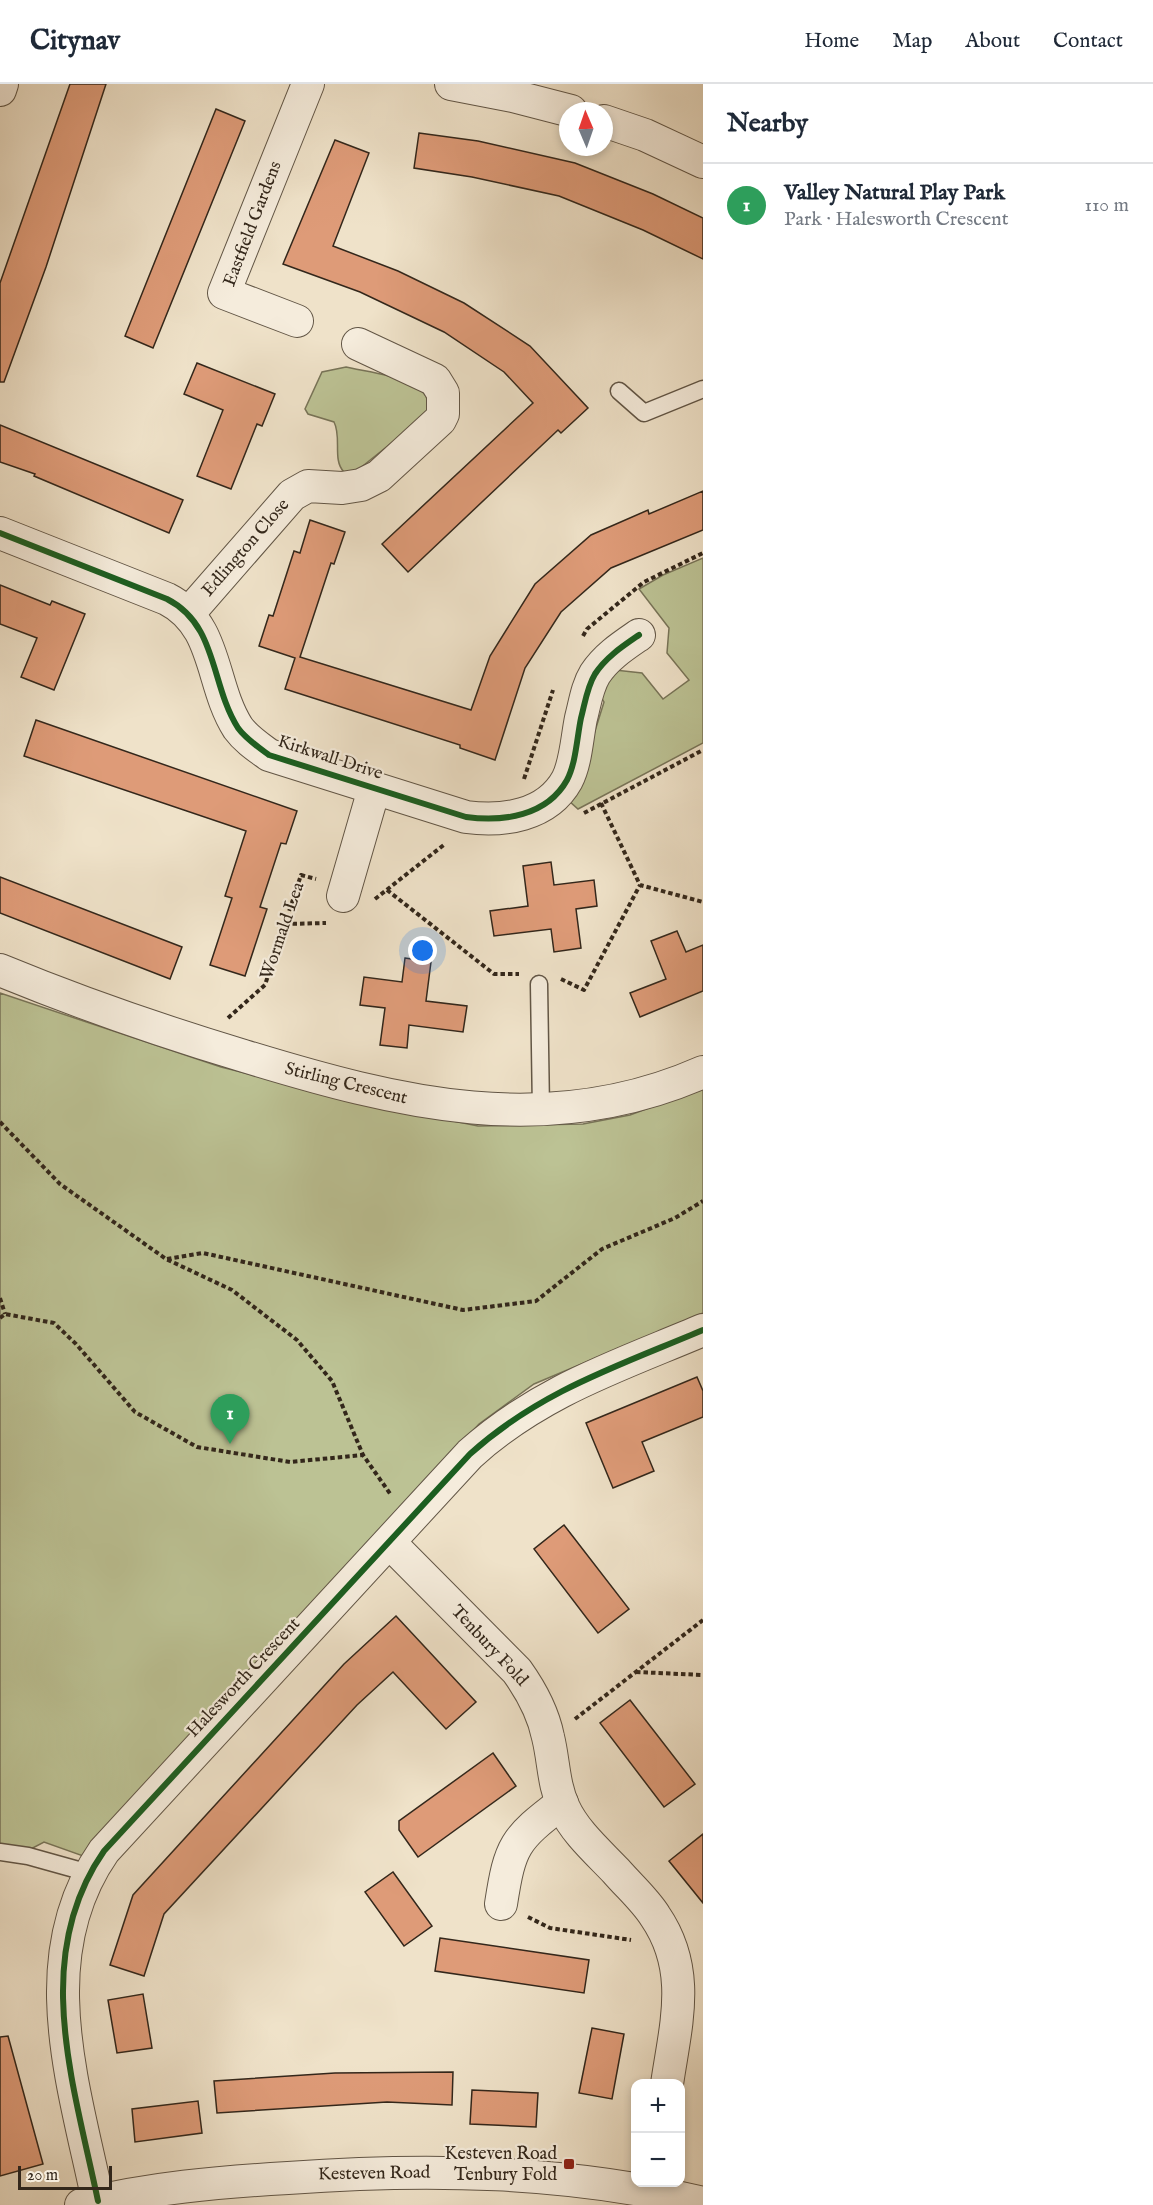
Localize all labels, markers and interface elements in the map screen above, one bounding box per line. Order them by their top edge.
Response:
text: Citynav [30,24,120,59]
text: Home [804,28,859,55]
text: Map [892,28,932,55]
text: About [965,28,1020,55]
text: Contact [1053,28,1123,55]
north arrow [559,102,613,156]
text: Nearby [727,107,808,140]
street label: Eastfield Gardens [219,158,287,290]
text: Valley Natural Play Park [784,179,1005,207]
text: 1 [743,193,750,218]
text: 110 m [1085,193,1129,218]
text: Park · Halesworth Crescent [784,207,1009,232]
street label: Edlington Close [197,494,295,602]
street label: Kirkwall Drive [275,730,385,786]
street label: Wormald Lea [256,879,310,983]
your location [408,936,437,965]
street label: Stirling Crescent [282,1058,410,1110]
pin: 1 [210,1394,250,1444]
street label: Tenbury Fold [445,1600,533,1692]
street label: Halesworth Crescent [182,1613,306,1743]
map controls [631,2079,685,2187]
button: + [631,2079,685,2133]
button: − [631,2133,685,2187]
place label: Kesteven Road Tenbury Fold [445,2143,557,2187]
marker: Kesteven Road Tenbury Fold [562,2157,576,2171]
street label: Kesteven Road [318,2162,431,2186]
scale bar [18,2163,112,2190]
text: 20 m [27,2166,58,2186]

